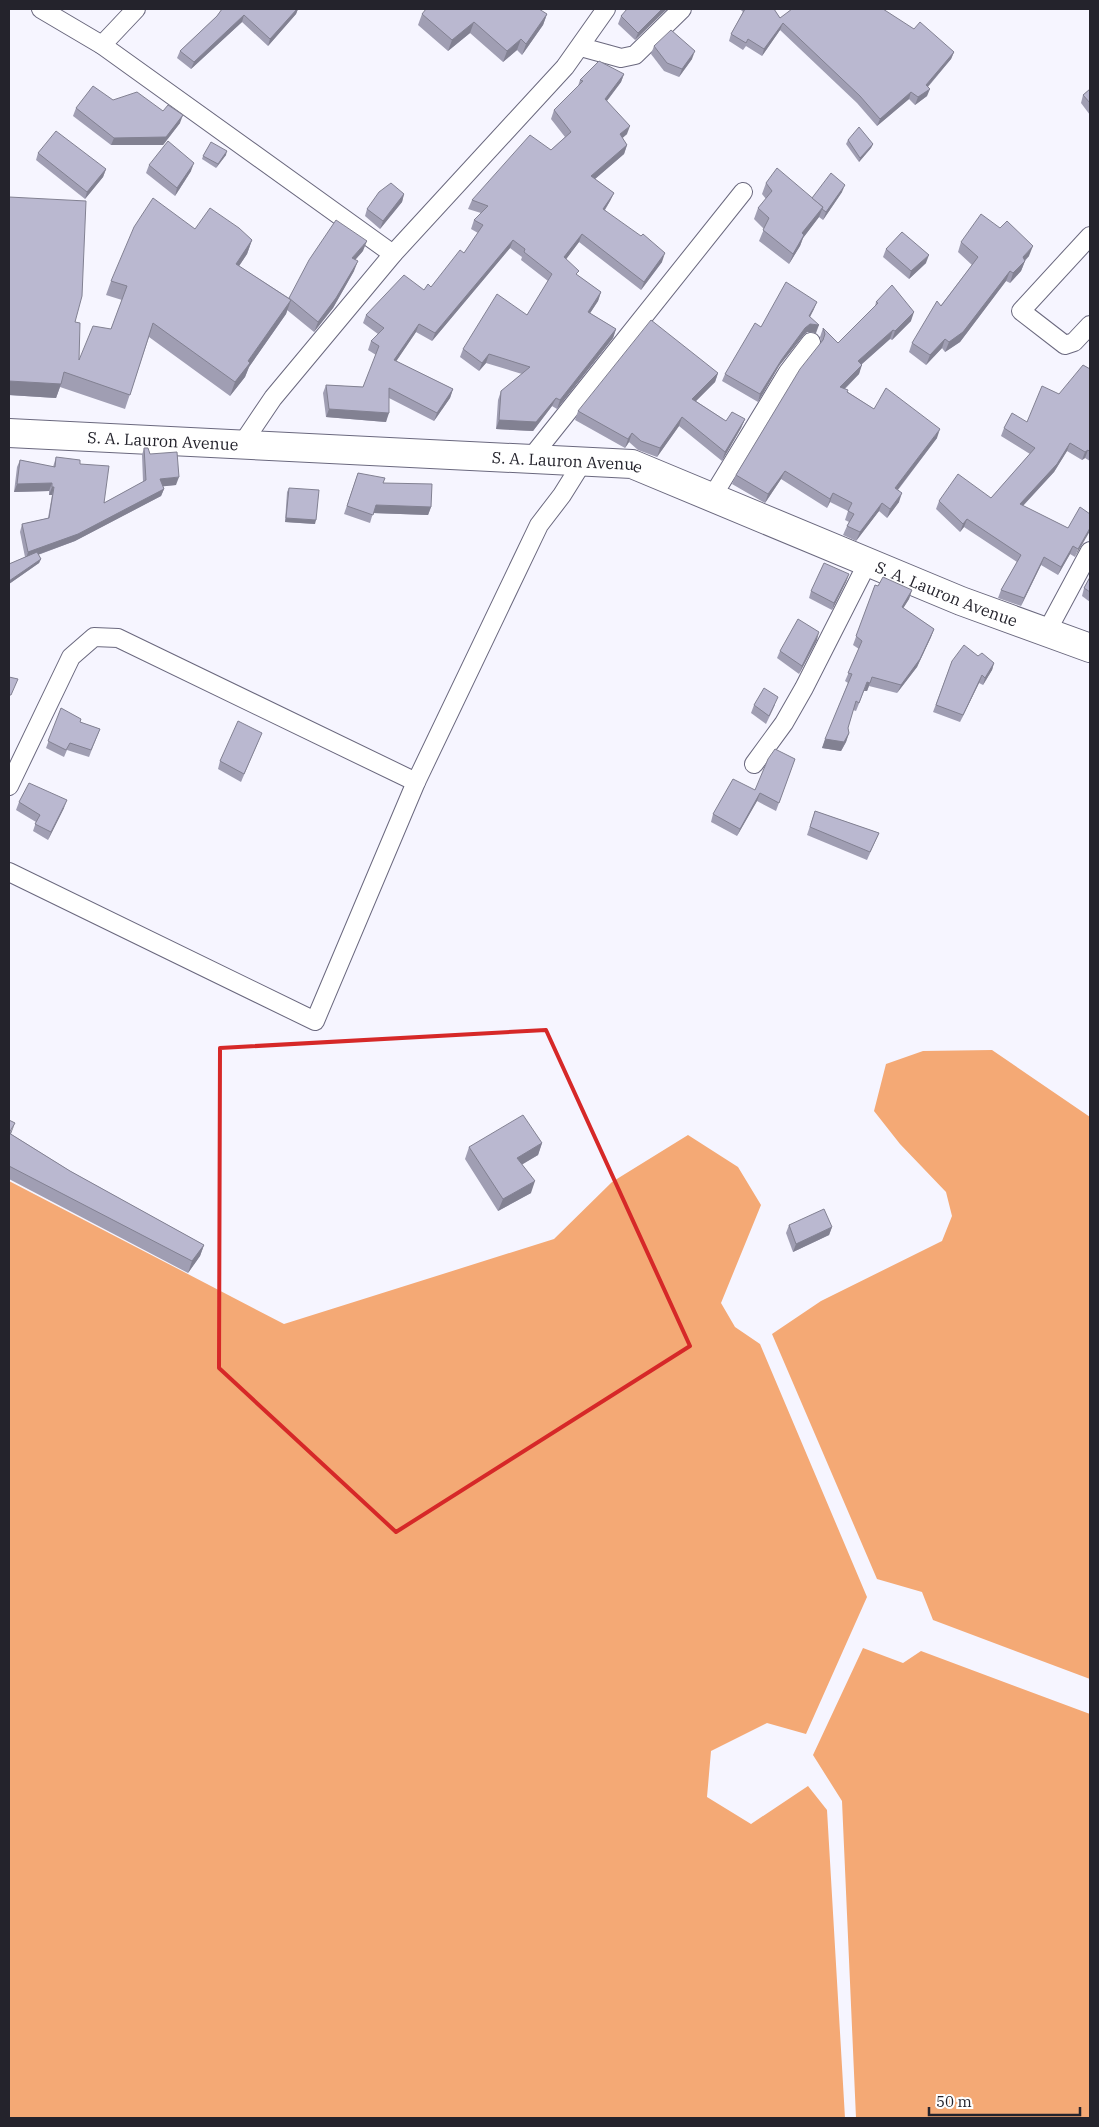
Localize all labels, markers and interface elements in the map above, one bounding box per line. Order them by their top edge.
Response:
street label: S. A. Lauron Avenue [87,427,239,454]
street label: S. A. Lauron Avenue [491,447,646,477]
street label: S. A. Lauron Avenue [872,557,1020,631]
scale bar [929,2084,1080,2116]
text: 50 m [936,2092,972,2111]

